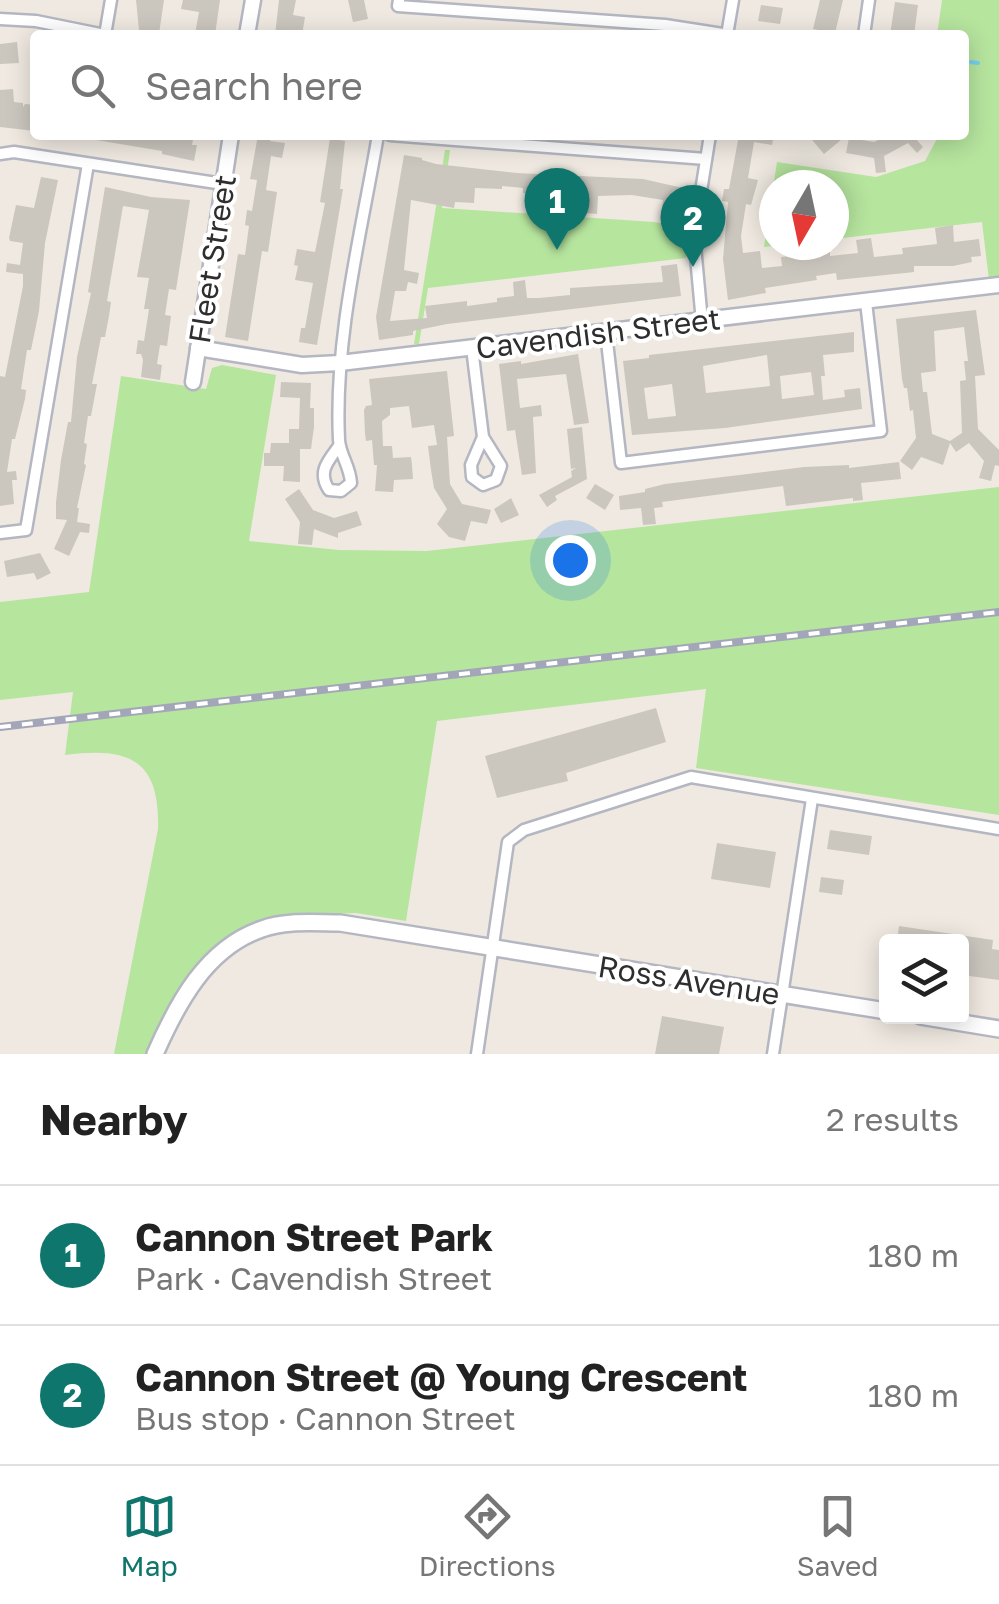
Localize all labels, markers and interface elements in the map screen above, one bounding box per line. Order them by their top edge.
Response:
search box [30,30,969,140]
icon: search [65,58,120,113]
text: Search here [145,63,363,108]
pin: 1 [524,168,590,250]
north arrow [759,170,849,260]
street label: Fleet Street [181,172,243,346]
pin: 2 [660,184,726,267]
street label: Cavendish Street [474,300,722,366]
your location [545,535,596,586]
map controls [879,934,969,1024]
button: layers [879,934,969,1024]
street label: Ross Avenue [596,948,782,1012]
text: Nearby [40,1094,188,1144]
text: 2 results [826,1100,959,1138]
text: Cannon Street Park [135,1214,493,1259]
text: 1 [64,1236,81,1274]
text: 180 m [868,1236,959,1274]
text: Park · Cavendish Street [135,1259,492,1297]
text: Cannon Street @ Young Crescent [135,1354,747,1399]
text: 2 [63,1376,82,1414]
text: 180 m [868,1376,959,1414]
text: Bus stop · Cannon Street [135,1399,516,1437]
tab: Map [121,1489,178,1582]
tab: Directions [419,1489,556,1582]
tab: Saved [797,1489,878,1582]

